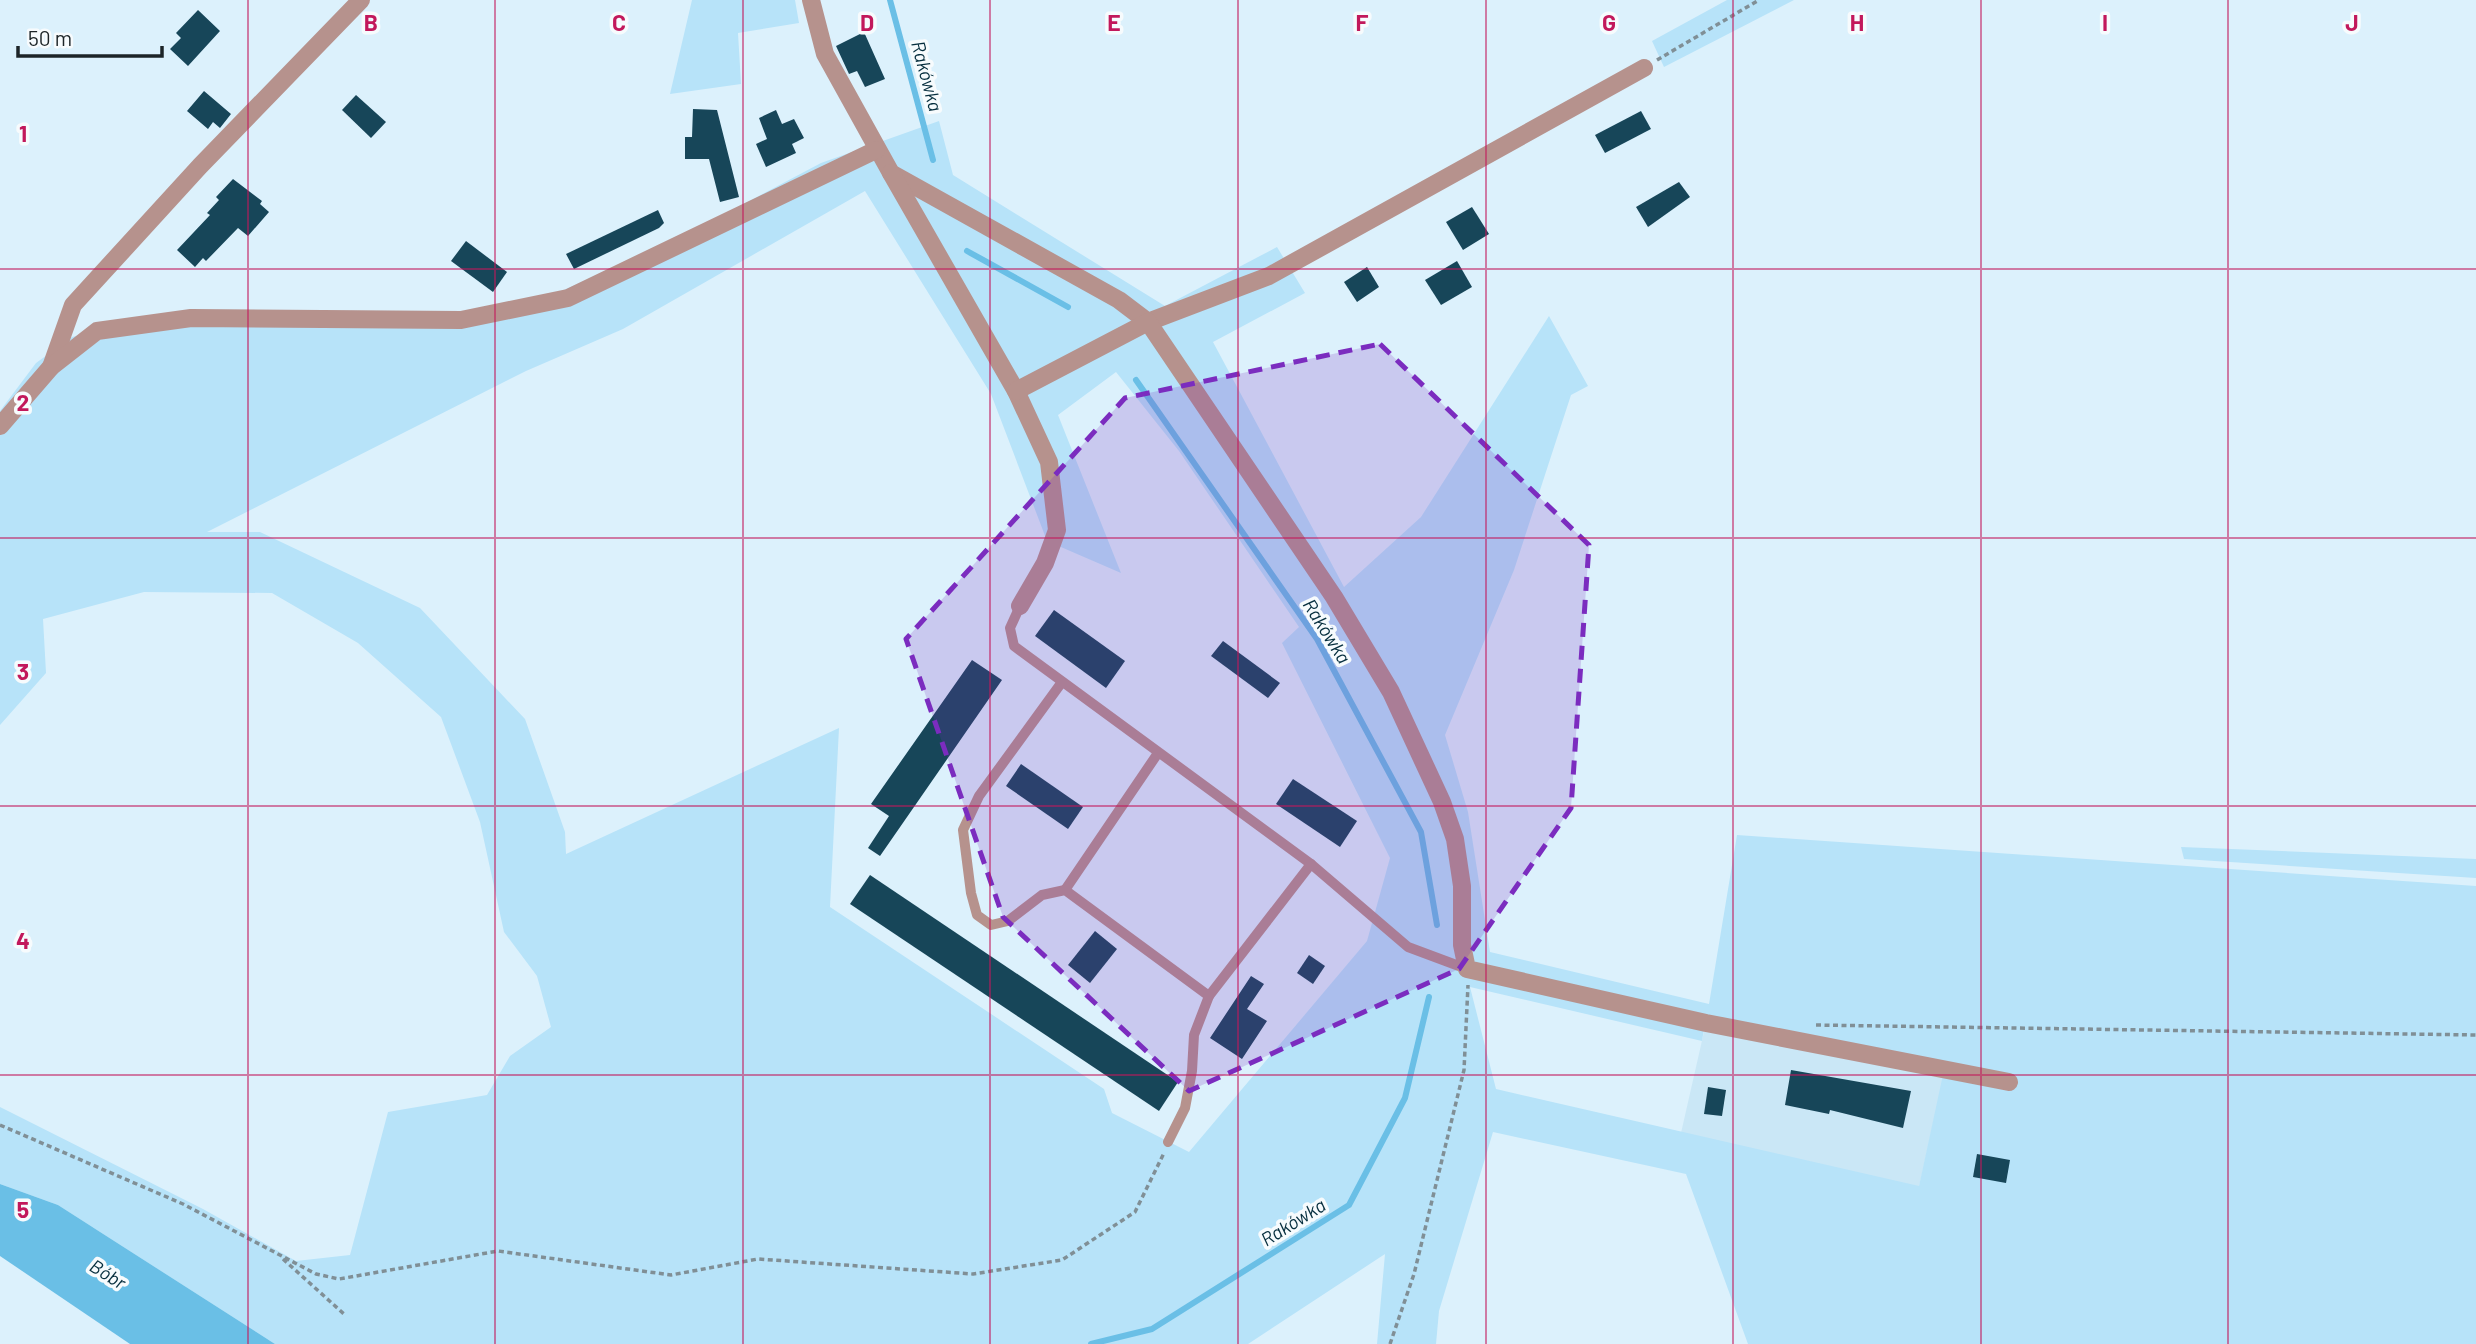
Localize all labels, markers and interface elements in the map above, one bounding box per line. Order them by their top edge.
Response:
text: B [364,8,378,36]
text: C [612,8,626,36]
text: D [860,8,874,36]
text: E [1107,8,1121,36]
text: F [1356,8,1369,36]
text: G [1602,8,1616,36]
text: H [1850,8,1864,36]
text: I [2102,8,2108,36]
text: J [2345,8,2359,36]
scale bar [18,14,161,58]
text: 50 m [28,25,72,50]
water label: Rakówka [907,38,948,114]
text: 1 [19,119,27,147]
text: 2 [17,388,29,416]
water label: Rakówka [1299,594,1356,667]
text: 3 [17,657,29,685]
text: 4 [16,926,30,954]
water label: Rakówka [1256,1193,1329,1250]
text: 5 [17,1195,29,1223]
water label: Bóbr [86,1254,132,1294]

